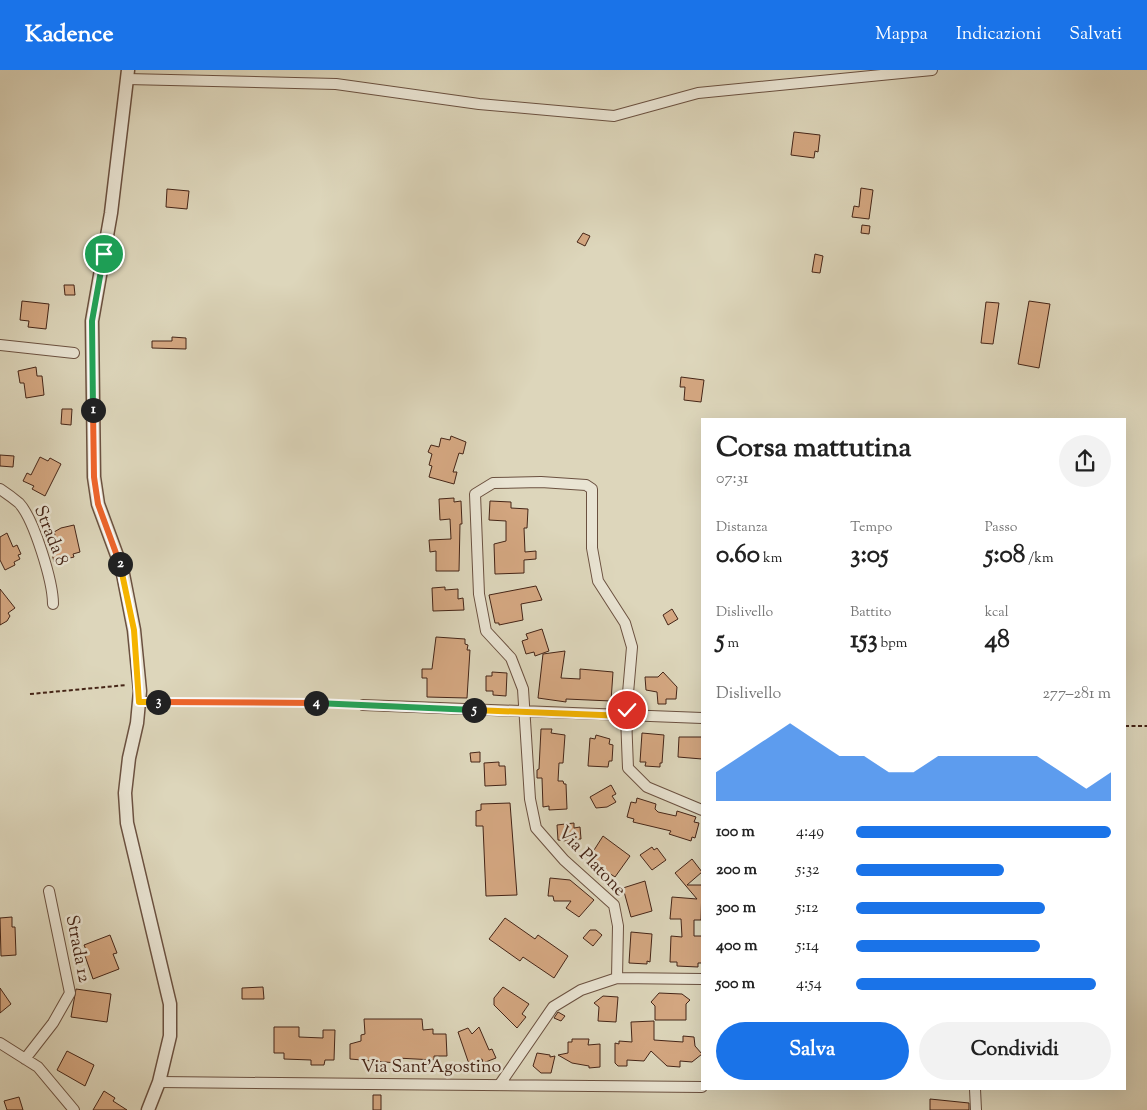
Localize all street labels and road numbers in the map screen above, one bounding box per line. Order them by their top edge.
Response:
street label: Strada 8 [26,502,74,570]
street label: Via Platone [551,821,631,903]
street label: Strada 12 [58,913,96,986]
street label: Via Sant'Agostino [361,1055,501,1081]

